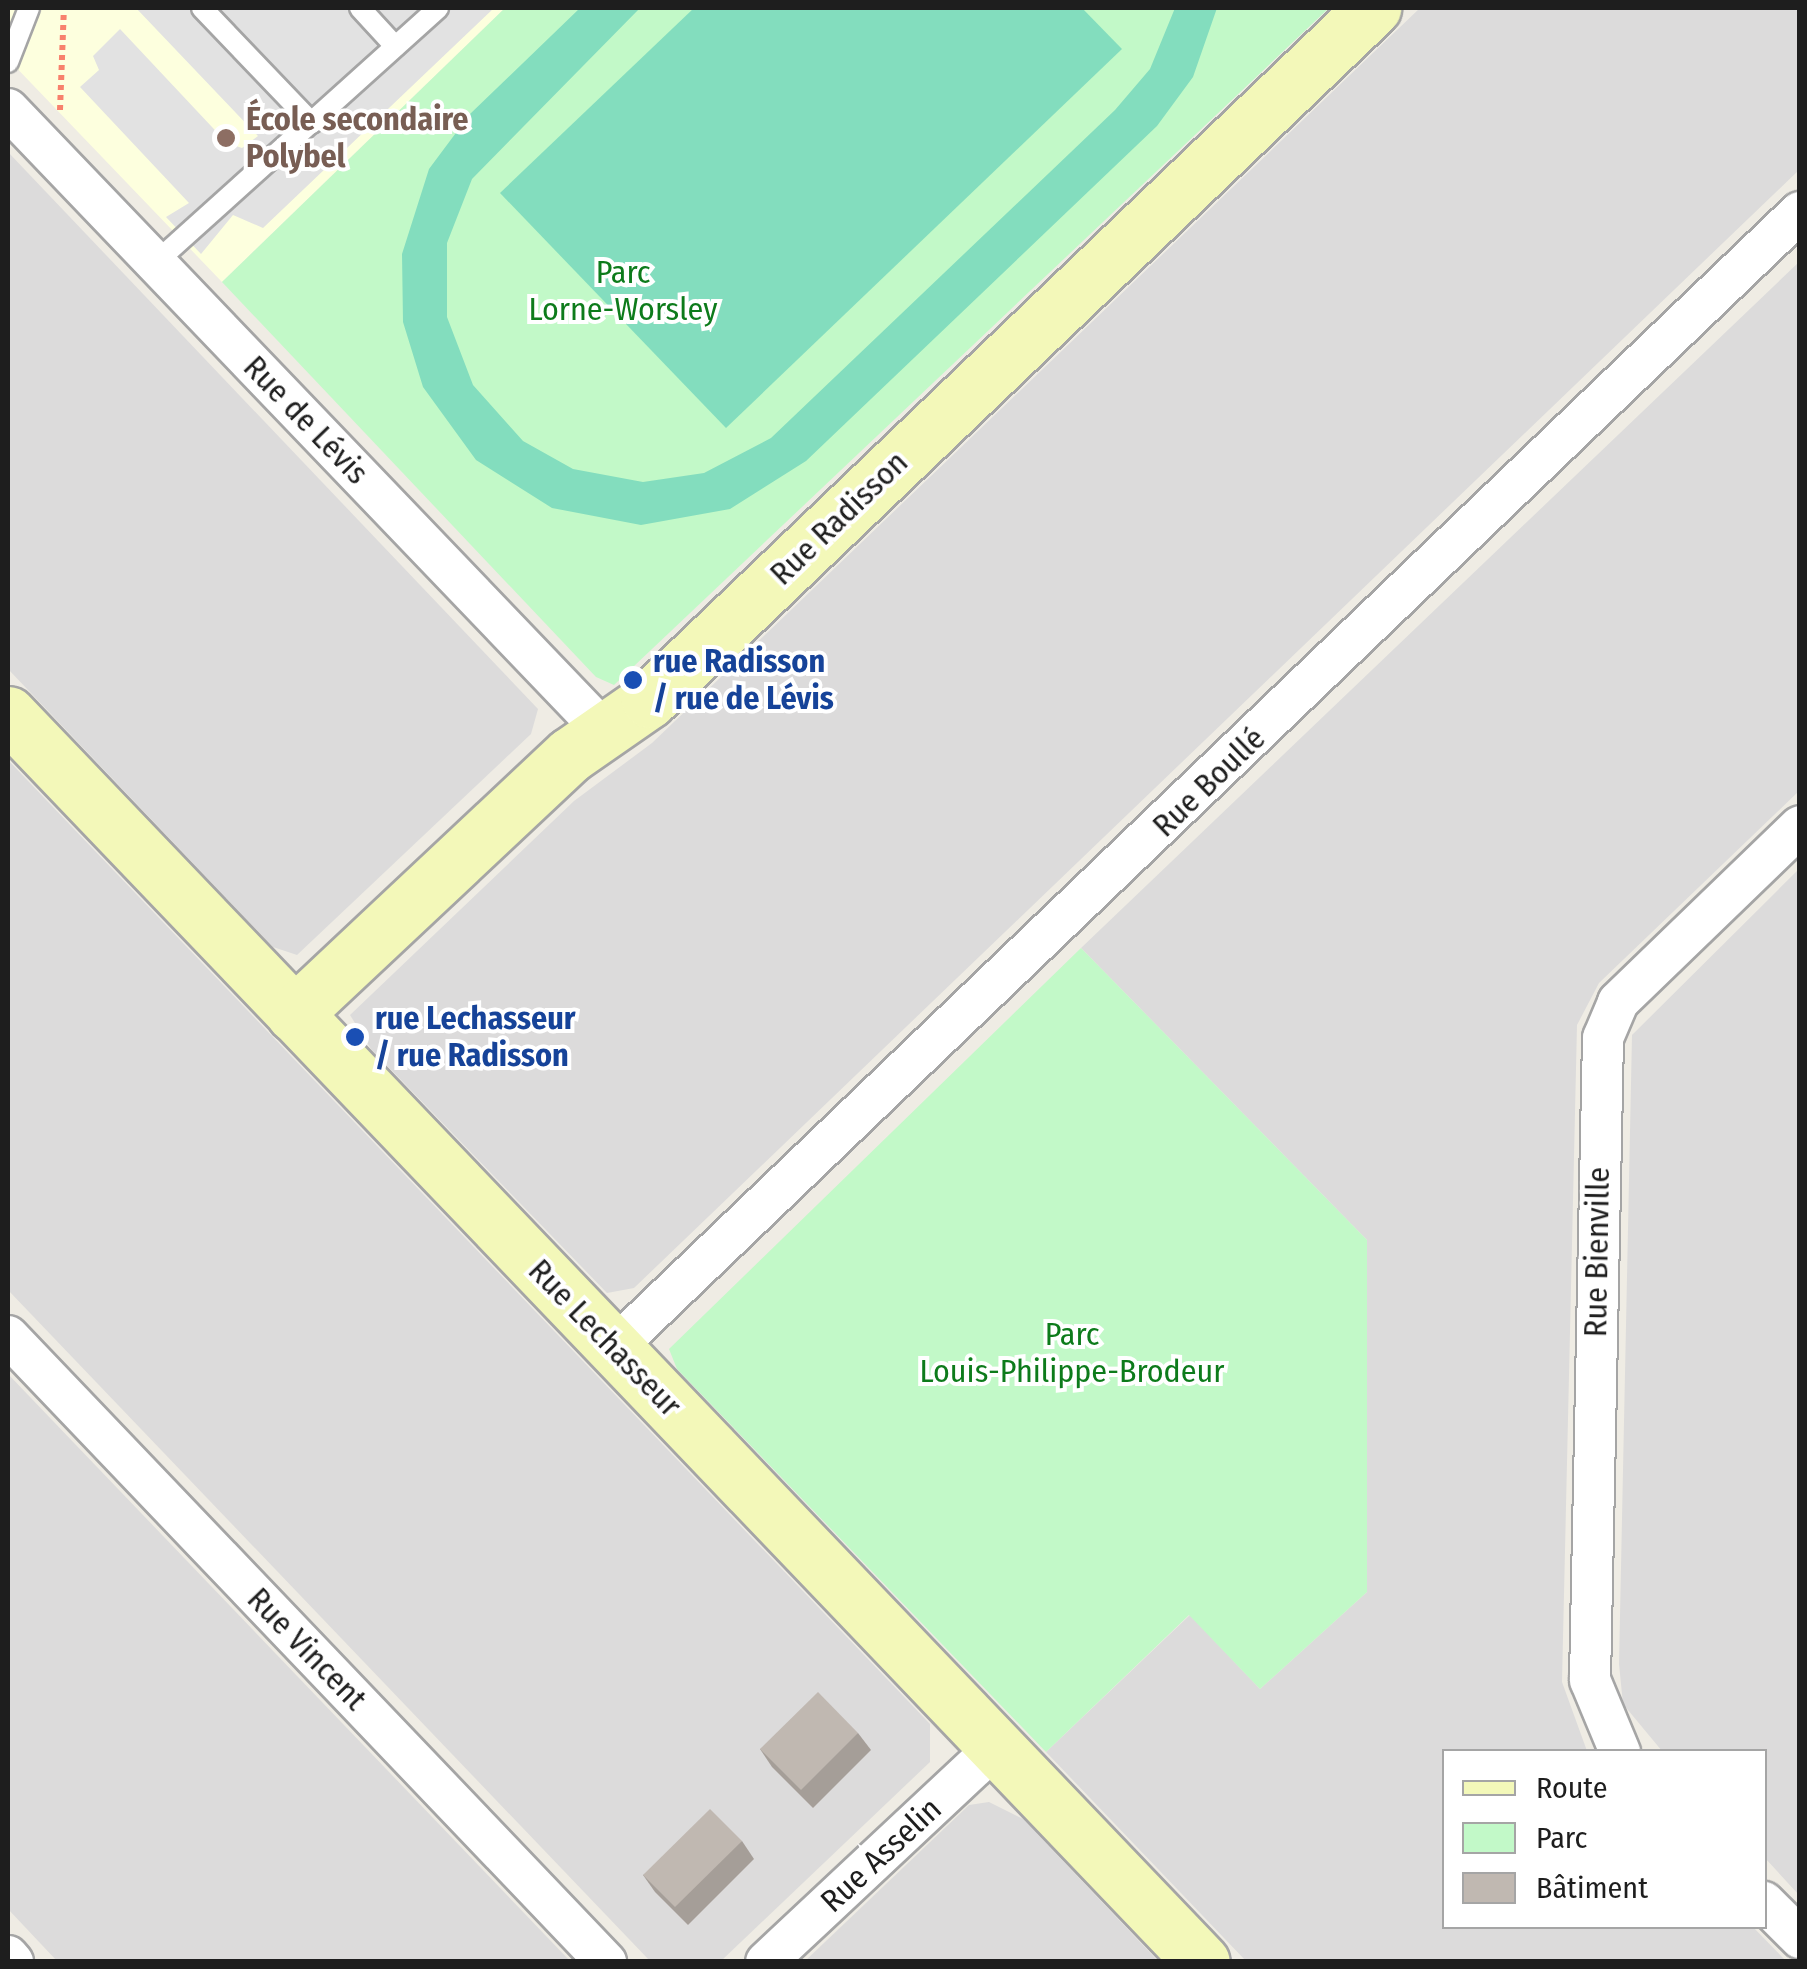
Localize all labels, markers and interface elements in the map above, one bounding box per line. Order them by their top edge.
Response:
place label: École secondaire Polybel [246,101,468,176]
marker: École secondaire Polybel [215,127,237,149]
park label: Parc Lorne-Worsley [528,254,718,329]
street label: Rue de Lévis [236,348,376,492]
street label: Rue Radisson [762,443,916,593]
place label: rue Radisson / rue de Lévis [653,643,834,718]
marker: rue Radisson / rue de Lévis [622,669,644,691]
street label: Rue Boullé [1145,719,1273,845]
place label: rue Lechasseur / rue Radisson [375,1000,575,1075]
marker: rue Lechasseur / rue Radisson [344,1026,366,1048]
street label: Rue Bienville [1576,1166,1618,1338]
street label: Rue Lechasseur [521,1251,689,1425]
park label: Parc Louis-Philippe-Brodeur [920,1316,1224,1391]
street label: Rue Vincent [239,1580,375,1718]
legend [1442,1749,1767,1929]
text: Route [1536,1770,1608,1806]
street label: Rue Asselin [813,1790,949,1920]
text: Parc [1536,1820,1587,1856]
text: Bâtiment [1536,1870,1648,1906]

